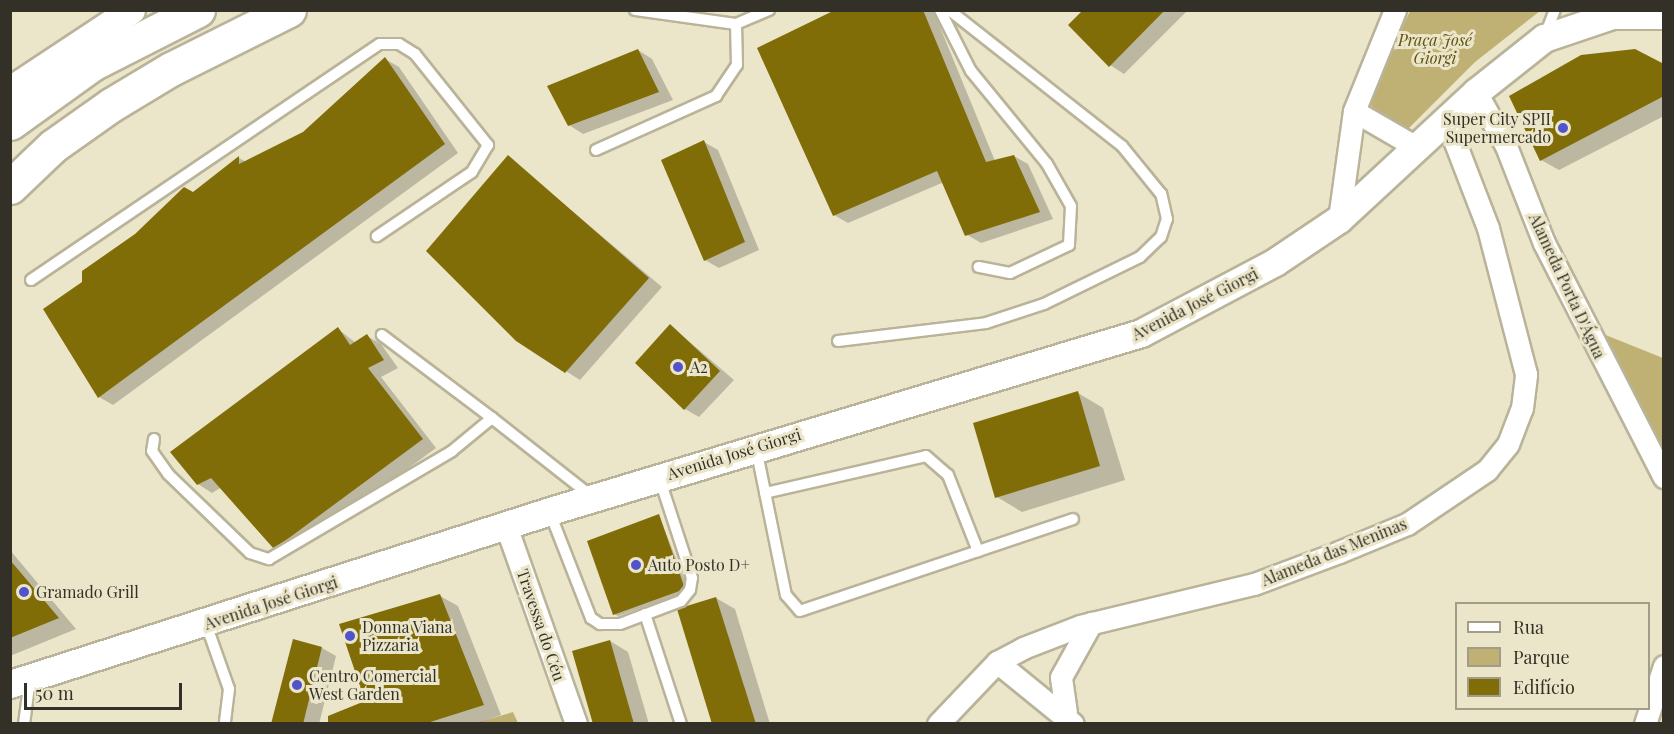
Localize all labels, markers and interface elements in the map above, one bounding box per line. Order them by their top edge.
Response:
park label: Praça José Giorgi [1398,30,1472,68]
place label: Super City SPII Supermercado [1442,109,1551,147]
marker: Super City SPII Supermercado [1556,121,1570,135]
street label: Alameda Porta D'Água [1525,210,1609,362]
street label: Avenida José Giorgi [1129,264,1261,344]
place label: A2 [690,357,708,377]
marker: A2 [671,360,685,374]
street label: Avenida José Giorgi [665,424,803,484]
street label: Alameda das Meninas [1258,514,1410,590]
place label: Auto Posto D+ [648,555,750,575]
marker: Auto Posto D+ [629,558,643,572]
street label: Travessa do Céu [513,566,569,684]
street label: Avenida José Giorgi [202,572,340,634]
place label: Gramado Grill [36,582,139,602]
marker: Gramado Grill [17,585,31,599]
legend [1455,602,1650,710]
text: Rua [1513,615,1544,639]
place label: Donna Viana Pizzaria [362,617,453,655]
marker: Donna Viana Pizzaria [343,629,357,643]
text: Parque [1513,645,1570,669]
place label: Centro Comercial West Garden [309,666,437,704]
scale bar [27,671,184,709]
text: Edifício [1513,675,1575,699]
marker: Centro Comercial West Garden [290,678,304,692]
text: 50 m [35,681,74,705]

